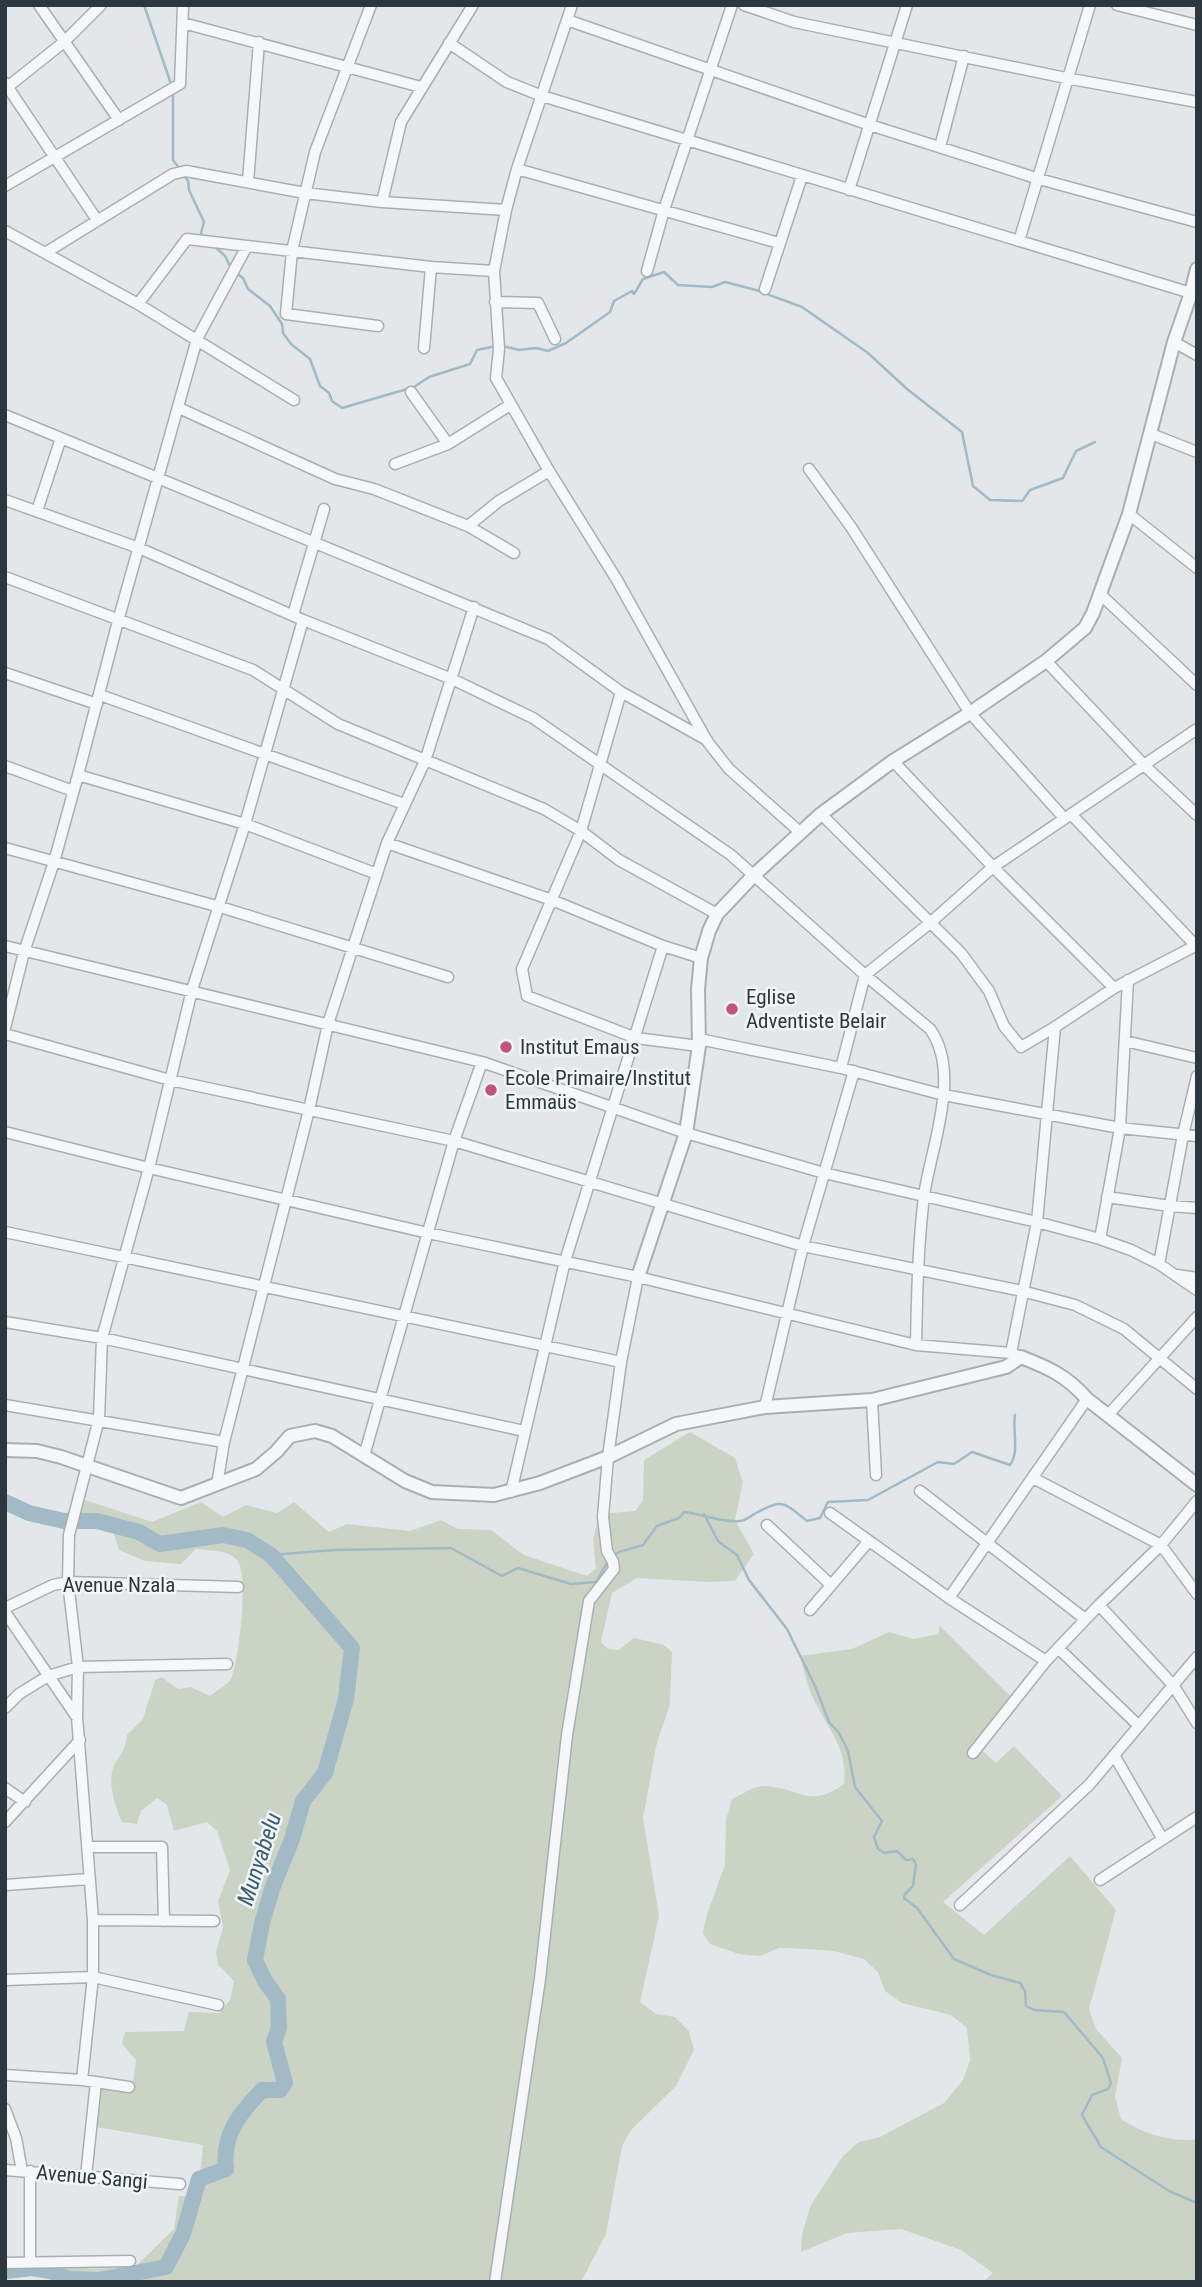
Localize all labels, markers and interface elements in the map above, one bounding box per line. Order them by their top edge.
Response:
place label: Eglise Adventiste Belair [746,985,886,1033]
marker: Eglise Adventiste Belair [724,1001,740,1017]
place label: Institut Emaus [520,1035,639,1059]
marker: Institut Emaus [498,1039,514,1055]
place label: Ecole Primaire/Institut Emmaüs [505,1066,691,1114]
marker: Ecole Primaire/Institut Emmaüs [483,1082,499,1098]
street label: Avenue Nzala [63,1573,175,1597]
water label: Munyabelu [232,1809,287,1909]
street label: Avenue Sangi [35,2160,149,2194]

